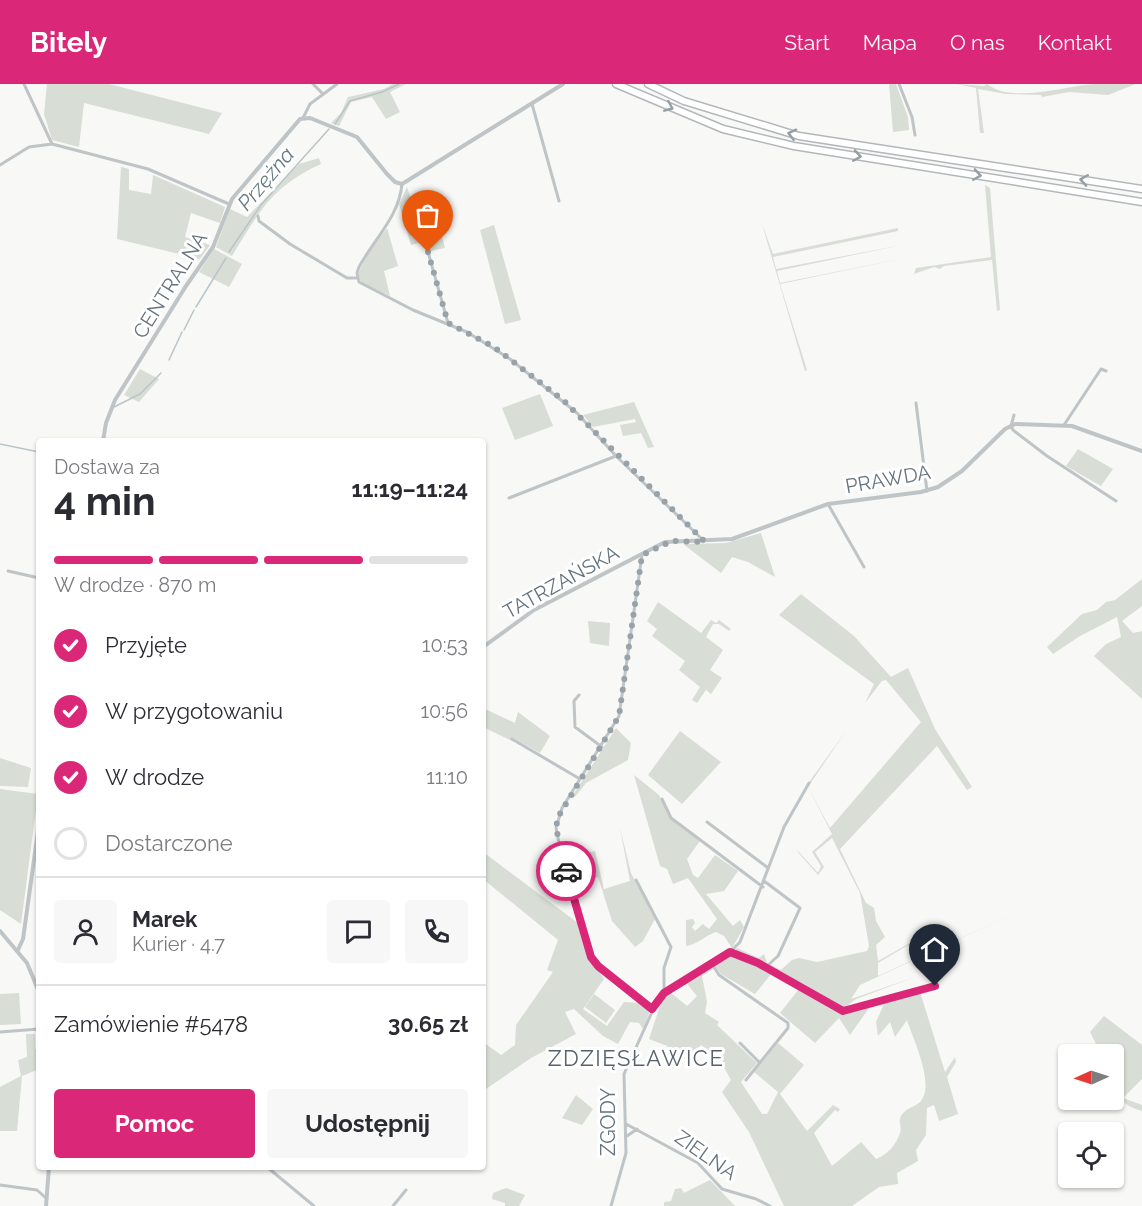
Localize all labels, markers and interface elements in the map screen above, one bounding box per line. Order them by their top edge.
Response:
text: Bitely [30,26,107,59]
text: Start [784,30,830,55]
text: Mapa [863,30,917,55]
text: O nas [950,30,1005,55]
text: Kontakt [1038,30,1112,55]
one-way arrow [663,100,674,112]
one-way arrow [788,128,798,141]
water label: Przężna [232,142,299,215]
one-way arrow [852,149,862,162]
one-way arrow [972,169,981,181]
one-way arrow [1080,174,1089,186]
pin [402,190,453,252]
icon: bag [411,199,444,232]
street label: CENTRALNA [128,227,212,343]
text: Dostawa za [54,455,160,479]
street label: PRAWDA [844,460,933,498]
text: 11:19–11:24 [352,476,468,502]
text: 4 min [54,478,155,524]
street label: TATRZAŃSKA [499,540,623,624]
text: W drodze · 870 m [54,573,216,597]
icon: check [54,629,87,662]
text: Przyjęte [105,632,187,658]
text: 10:53 [422,633,468,657]
icon: check [54,695,87,728]
text: W przygotowaniu [105,698,283,724]
text: 10:56 [420,699,468,723]
icon: check [54,761,87,794]
text: W drodze [105,764,204,790]
text: 11:10 [426,765,468,789]
text: Dostarczone [105,830,233,856]
courier [536,841,596,901]
icon: car [550,855,583,888]
button: person [54,900,117,963]
button: chat [327,900,390,963]
button: phone [405,900,468,963]
text: Marek [132,906,197,932]
pin [909,924,960,986]
text: Kurier · 4.7 [132,932,225,956]
icon: home [918,933,951,966]
text: Zamówienie #5478 [54,1011,248,1037]
text: 30.65 zł [388,1011,468,1037]
north arrow [1058,1044,1124,1110]
map controls [1058,1044,1124,1188]
district label: ZDZIĘSŁAWICE [548,1045,724,1071]
street label: ZGODY [596,1088,620,1156]
button: Pomoc [54,1089,255,1158]
button: Udostępnij [267,1089,468,1158]
button: locate [1058,1122,1124,1188]
street label: ZIELNA [670,1125,742,1185]

